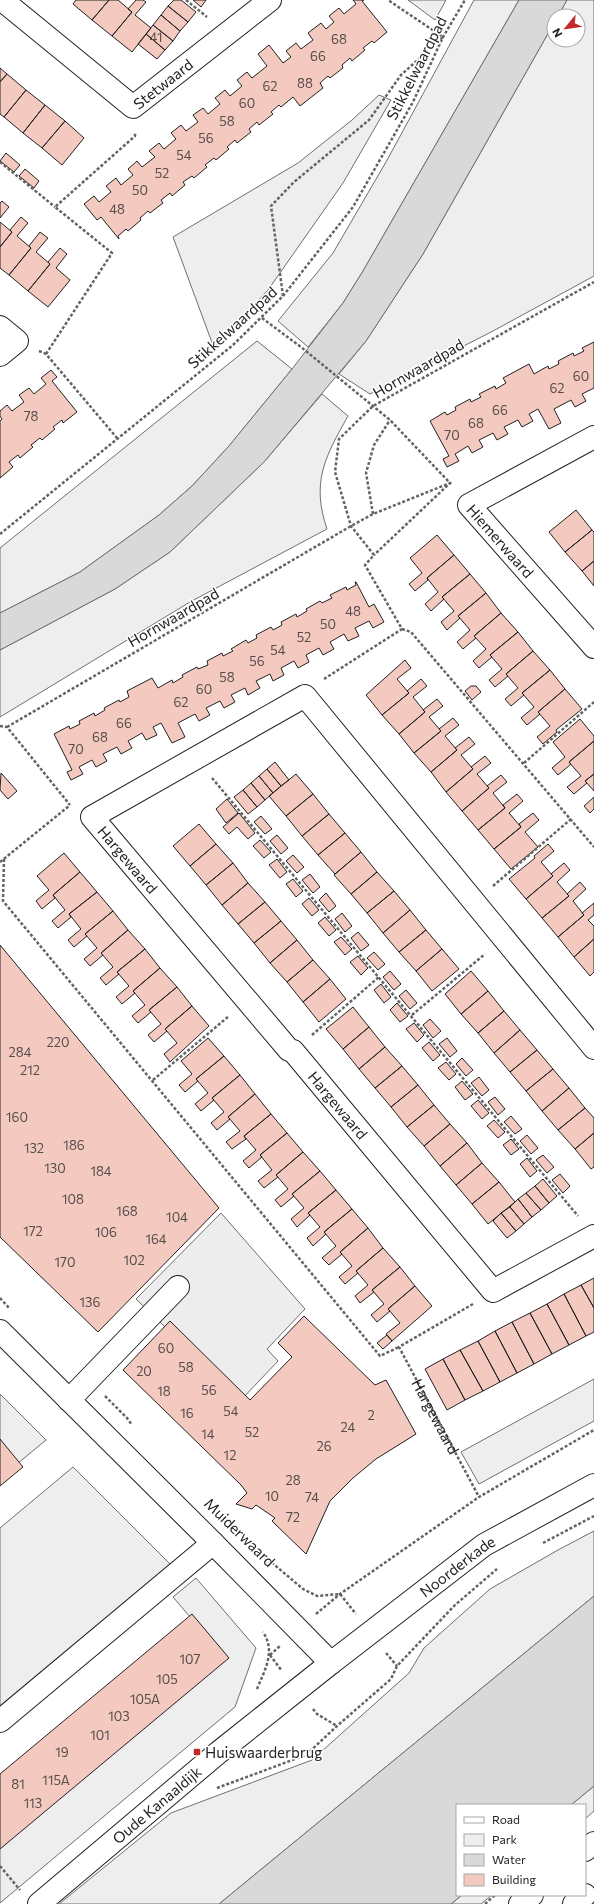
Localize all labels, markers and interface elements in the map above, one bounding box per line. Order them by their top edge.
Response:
north arrow [546,8,586,48]
street label: Stikkelwaardpad [382,13,450,123]
text: N [549,26,565,40]
house number: 41 [150,29,162,45]
house number: 68 [331,31,347,47]
house number: 66 [310,48,326,64]
street label: Stetwaard [129,55,196,113]
house number: 88 [297,75,313,91]
house number: 62 [262,78,278,94]
house number: 60 [239,95,255,111]
house number: 58 [219,113,235,129]
house number: 56 [198,130,214,146]
house number: 54 [176,147,192,163]
house number: 52 [155,165,169,181]
house number: 50 [132,182,148,198]
house number: 48 [109,201,125,217]
street label: Stikkelwaardpad [184,282,280,372]
street label: Hornwaardpad [369,335,467,401]
house number: 60 [573,368,589,384]
house number: 62 [549,380,565,396]
house number: 66 [492,402,508,418]
house number: 78 [24,408,38,424]
house number: 68 [468,415,484,431]
house number: 70 [444,427,460,443]
street label: Hiemerwaard [463,500,538,581]
street label: Hornwaardpad [124,584,222,650]
house number: 48 [345,603,361,619]
house number: 50 [320,616,336,632]
house number: 52 [297,629,311,645]
house number: 54 [270,642,286,658]
house number: 56 [249,653,265,669]
house number: 58 [219,669,235,685]
house number: 60 [196,681,212,697]
house number: 62 [173,694,189,710]
house number: 66 [116,715,132,731]
house number: 68 [92,729,108,745]
house number: 70 [68,741,84,757]
street label: Hargewaard [94,822,161,897]
house number: 220 [47,1034,69,1050]
house number: 284 [9,1044,32,1060]
house number: 212 [20,1062,40,1078]
street label: Hargewaard [305,1067,371,1143]
house number: 160 [6,1109,28,1125]
house number: 186 [63,1137,85,1153]
house number: 132 [24,1140,44,1156]
house number: 130 [44,1160,66,1176]
house number: 184 [90,1163,112,1179]
house number: 108 [62,1191,84,1207]
house number: 168 [116,1203,138,1219]
house number: 104 [166,1209,188,1225]
house number: 172 [23,1223,43,1239]
house number: 106 [95,1224,117,1240]
house number: 164 [145,1231,167,1247]
house number: 102 [123,1252,145,1268]
house number: 170 [55,1254,75,1270]
house number: 136 [80,1294,101,1310]
house number: 60 [158,1340,174,1356]
house number: 58 [178,1359,194,1375]
house number: 20 [136,1363,152,1379]
street label: Hargewaard [408,1375,463,1457]
house number: 56 [201,1382,217,1398]
house number: 18 [157,1383,171,1399]
house number: 54 [223,1403,239,1419]
house number: 16 [180,1405,194,1421]
house number: 2 [367,1407,375,1423]
house number: 24 [341,1419,356,1435]
house number: 52 [245,1424,259,1440]
house number: 14 [201,1426,215,1442]
house number: 26 [316,1438,332,1454]
house number: 12 [224,1447,236,1463]
house number: 28 [285,1472,301,1488]
house number: 10 [265,1488,279,1504]
house number: 74 [305,1489,319,1505]
street label: Muiderwaard [201,1494,279,1570]
house number: 72 [286,1509,300,1525]
street label: Noorderkade [416,1532,498,1600]
house number: 107 [180,1651,201,1667]
house number: 105 [156,1671,178,1687]
house number: 105A [130,1691,160,1707]
house number: 103 [108,1708,130,1724]
house number: 101 [90,1727,110,1743]
place label: Huiswaarderbrug [205,1743,322,1761]
house number: 19 [55,1744,69,1760]
marker: Huiswaarderbrug [192,1747,202,1757]
street label: Oude Kanaaldijk [109,1762,205,1847]
house number: 115A [42,1772,70,1788]
house number: 81 [11,1776,25,1792]
house number: 113 [24,1795,42,1811]
legend [456,1804,586,1896]
text: Road [492,1812,520,1826]
text: Park [492,1832,518,1846]
text: Water [492,1852,526,1866]
text: Building [492,1872,536,1886]

